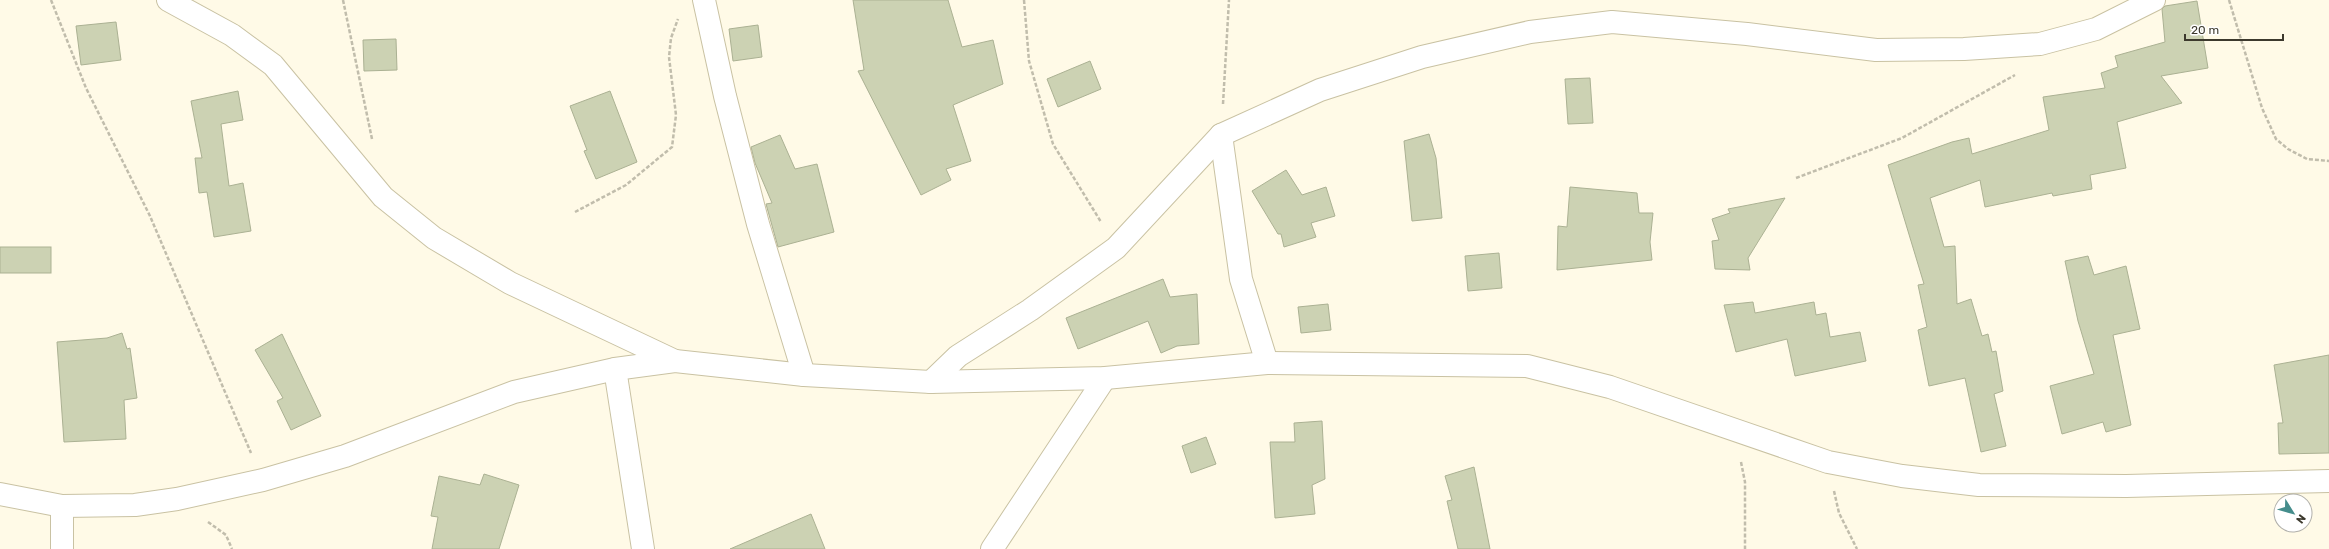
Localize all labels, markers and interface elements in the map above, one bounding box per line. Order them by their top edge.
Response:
scale bar [2185,16,2283,42]
text: 20 m [2191,23,2219,37]
north arrow [2273,493,2313,533]
text: N [2293,512,2308,526]

